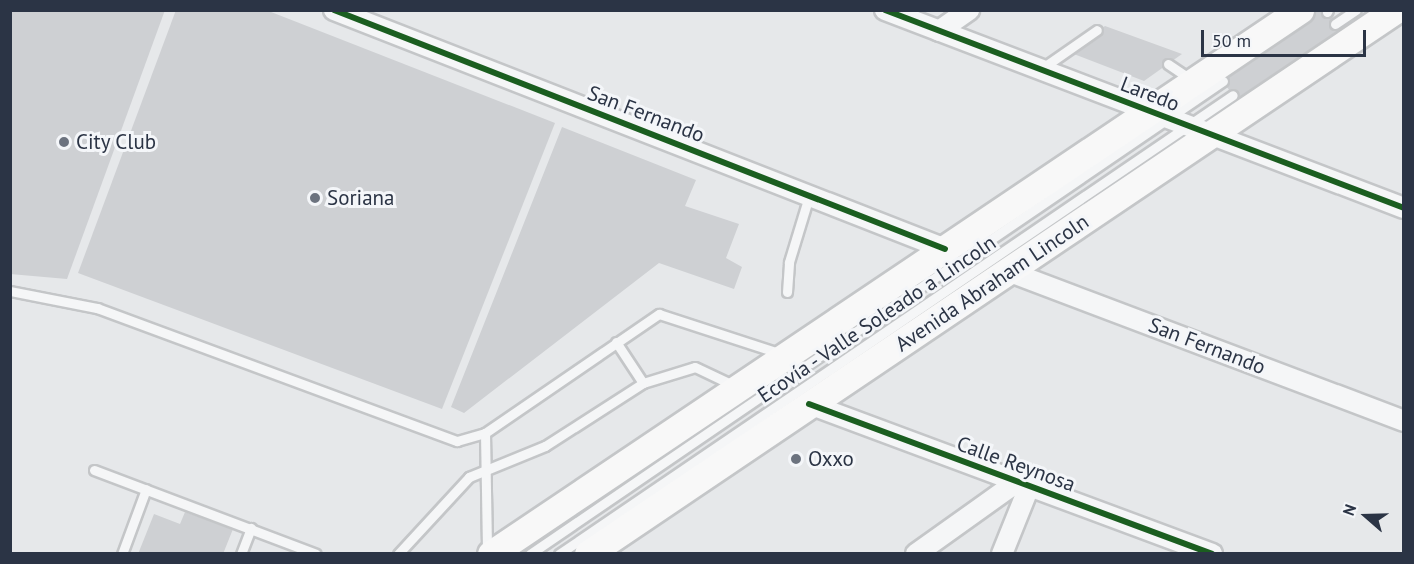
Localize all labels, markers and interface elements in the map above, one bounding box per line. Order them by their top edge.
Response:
scale bar [1204,18,1369,56]
text: 50 m [1212,29,1251,52]
street label: Laredo [1117,71,1183,117]
street label: San Fernando [584,80,708,148]
place label: City Club [76,129,157,155]
marker: City Club [57,135,71,149]
place label: Soriana [327,185,394,211]
marker: Soriana [308,191,322,205]
street label: Avenida Abraham Lincoln [890,209,1094,357]
street label: Ecovía - Valle Soleado a Lincoln [752,229,1002,409]
street label: San Fernando [1145,312,1269,380]
street label: Calle Reynosa [953,431,1079,497]
place label: Oxxo [808,446,854,472]
marker: Oxxo [789,452,803,466]
north arrow [1336,486,1396,546]
text: N [1338,501,1360,518]

